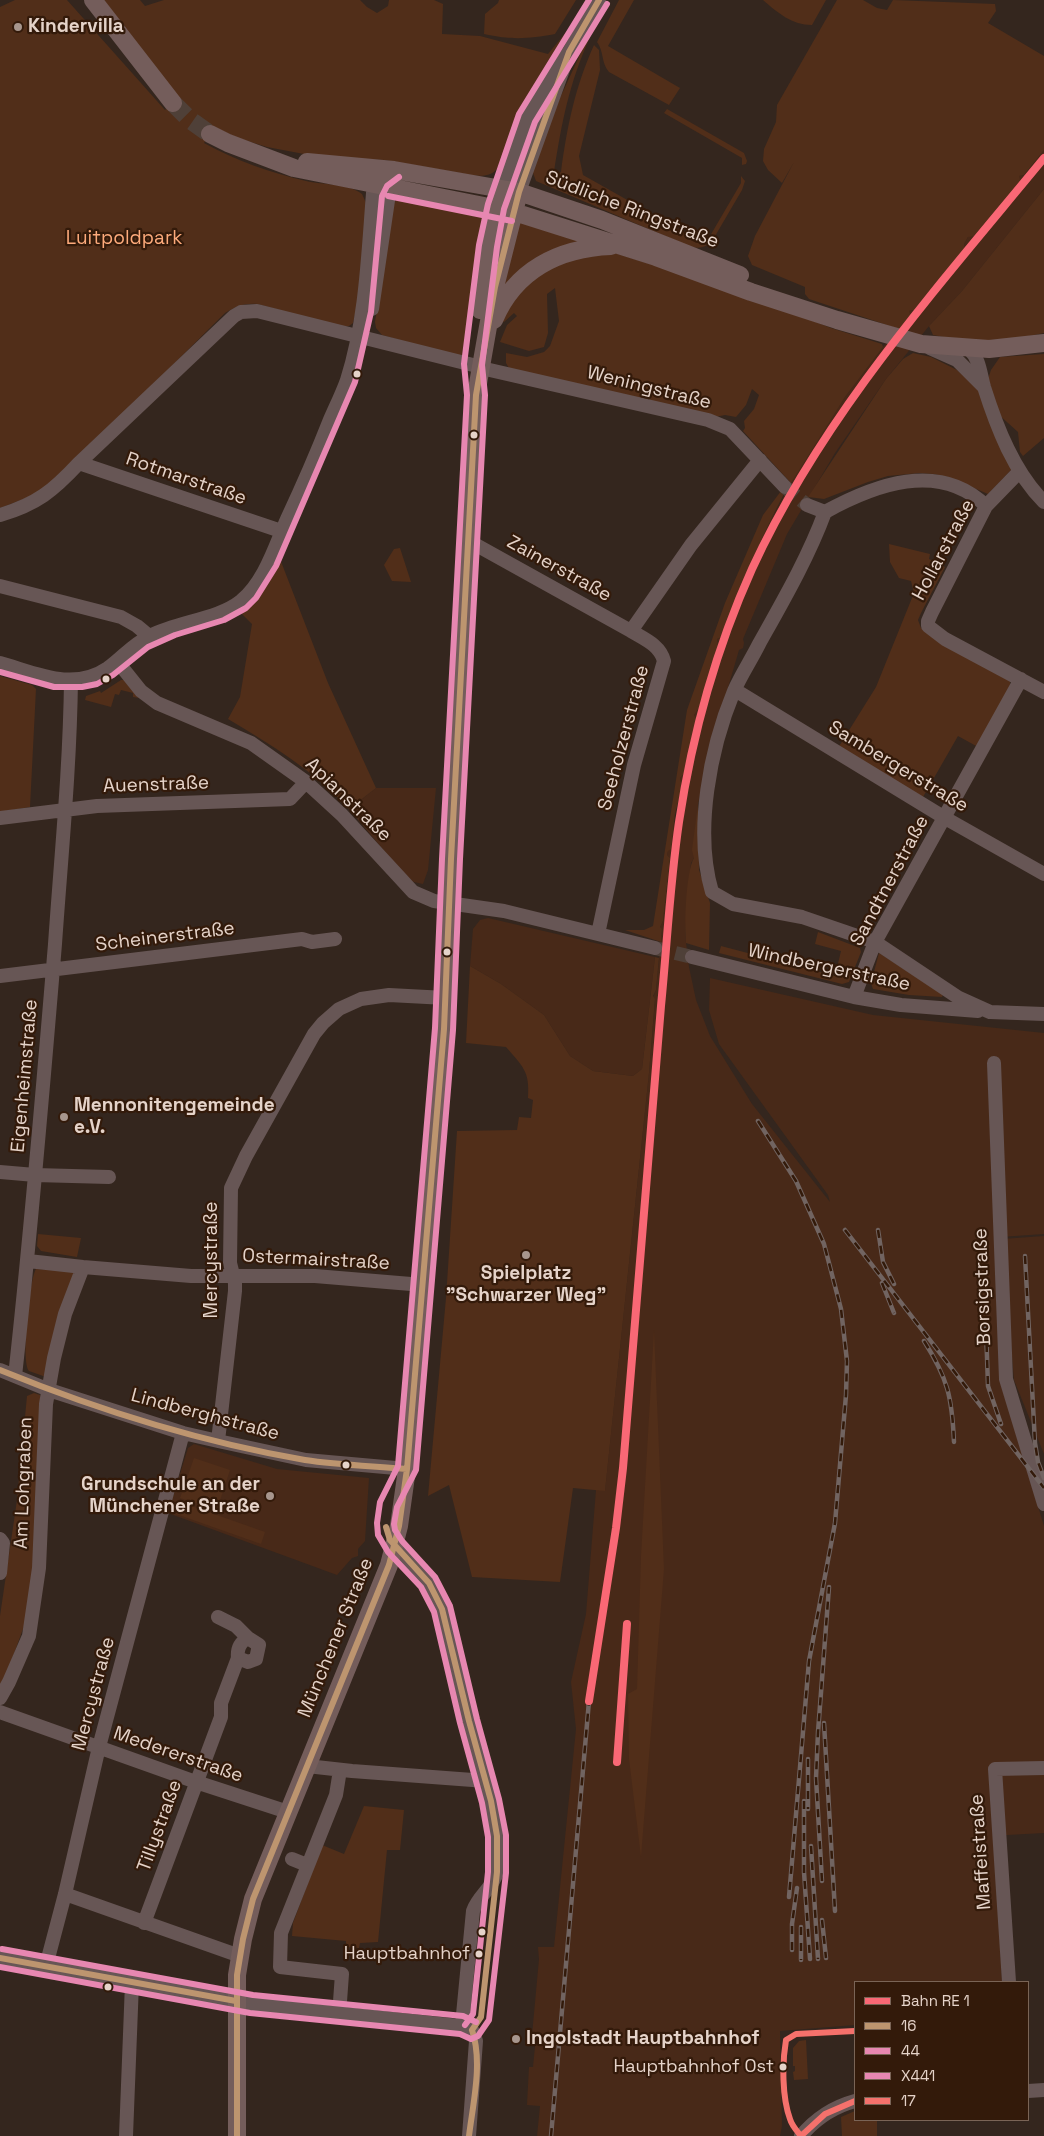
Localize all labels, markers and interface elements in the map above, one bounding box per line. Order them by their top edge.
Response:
place label: Kindervilla [28,16,124,38]
marker: Kindervilla [12,21,24,33]
street label: Südliche Ringstraße [542,166,722,254]
park label: Luitpoldpark [66,228,182,250]
street label: Weningstraße [585,362,713,414]
unlabelled marker [352,369,362,379]
unlabelled marker [469,430,479,440]
street label: Rotmarstraße [123,448,249,510]
street label: Hollarstraße [908,496,980,604]
street label: Zainerstraße [503,531,615,607]
street label: Seeholzerstraße [594,663,654,813]
unlabelled marker [101,674,111,684]
street label: Sambergerstraße [824,716,972,818]
street label: Apianstraße [300,753,396,847]
street label: Auenstraße [103,772,209,798]
street label: Sandtnerstraße [846,812,934,950]
street label: Scheinerstraße [94,917,236,957]
street label: Windbergerstraße [746,940,912,996]
unlabelled marker [442,947,452,957]
street label: Eigenheimstraße [7,998,43,1154]
place label: Mennonitengemeinde e.V. [74,1095,275,1139]
marker: Mennonitengemeinde e.V. [58,1111,70,1123]
street label: Mercystraße [201,1202,223,1318]
street label: Borsigstraße [970,1228,996,1346]
street label: Ostermairstraße [242,1245,390,1275]
marker: Spielplatz "Schwarzer Weg" [520,1249,532,1261]
place label: Spielplatz "Schwarzer Weg" [446,1263,606,1307]
street label: Lindberghstraße [128,1384,282,1446]
street label: Am Lohgraben [10,1417,38,1549]
unlabelled marker [341,1460,351,1470]
place label: Grundschule an der Münchener Straße [81,1474,260,1518]
marker: Grundschule an der Münchener Straße [264,1490,276,1502]
street label: Münchener Straße [294,1555,378,1721]
street label: Mercystraße [68,1635,120,1753]
street label: Medererstraße [110,1722,246,1788]
street label: Tillystraße [133,1777,187,1875]
street label: Maffeistraße [966,1793,996,1911]
unlabelled marker [477,1927,487,1937]
place label: Hauptbahnhof [344,1943,470,1965]
marker: Hauptbahnhof [474,1949,484,1959]
legend [854,1981,1029,2121]
unlabelled marker [103,1982,113,1992]
text: Bahn RE 1 [901,1991,970,2010]
text: 16 [901,2016,916,2035]
place label: Ingolstadt Hauptbahnhof [526,2028,760,2050]
marker: Ingolstadt Hauptbahnhof [510,2033,522,2045]
text: 44 [901,2041,920,2060]
place label: Hauptbahnhof Ost [614,2056,774,2078]
marker: Hauptbahnhof Ost [778,2062,788,2072]
text: X441 [901,2066,935,2085]
text: 17 [901,2091,916,2110]

